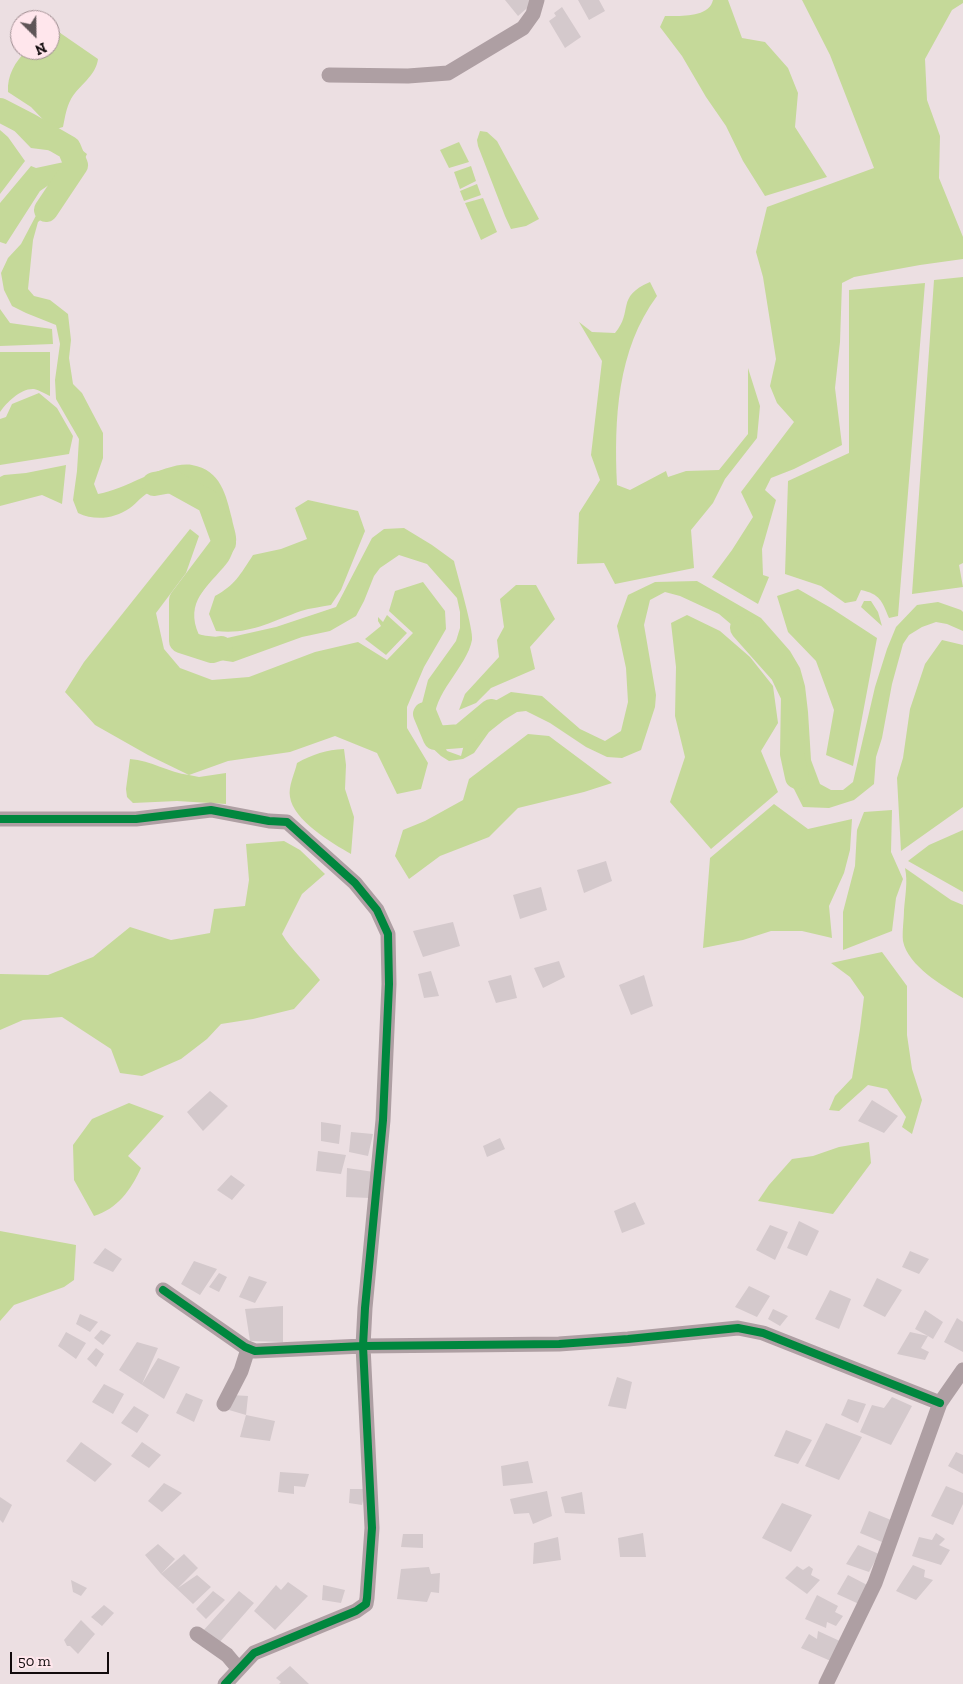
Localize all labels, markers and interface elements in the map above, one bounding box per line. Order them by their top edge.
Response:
north arrow [10,10,60,60]
text: N [32,38,49,58]
scale bar [12,1642,111,1674]
text: 50 m [18,1652,51,1670]

